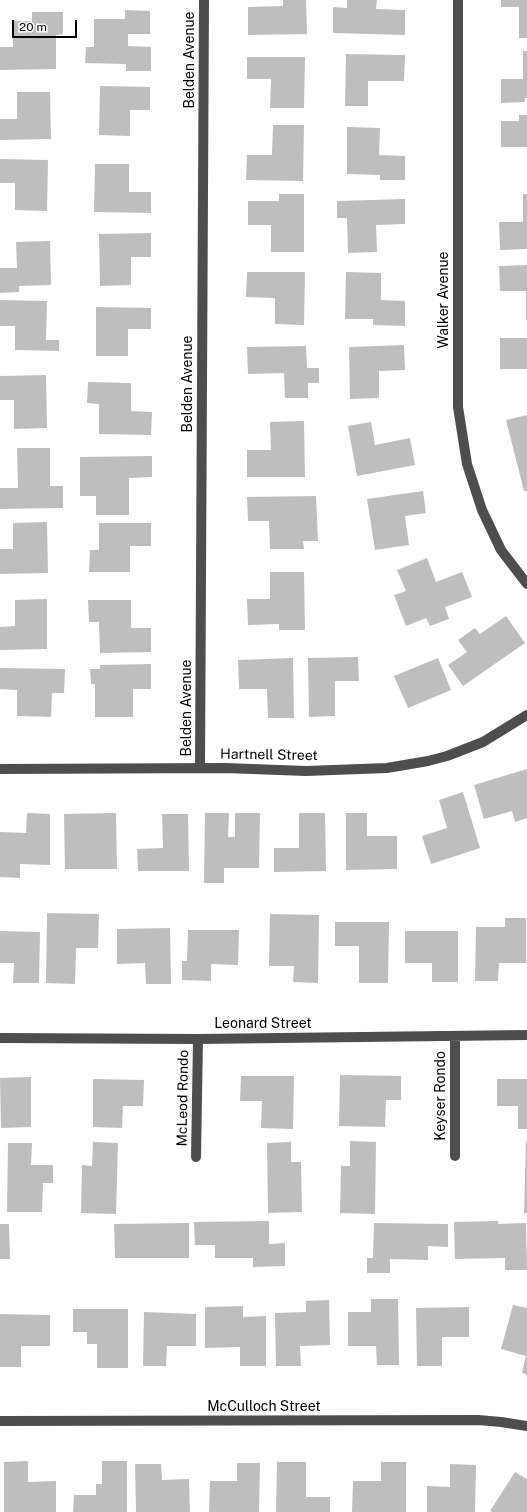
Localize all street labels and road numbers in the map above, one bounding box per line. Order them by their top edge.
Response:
street label: Belden Avenue [182,11,198,109]
street label: Walker Avenue [436,251,452,349]
street label: Belden Avenue [180,335,196,433]
street label: Belden Avenue [179,659,195,757]
street label: Hartnell Street [220,746,318,764]
street label: Leonard Street [214,1016,312,1032]
street label: McLeod Rondo [174,1049,192,1147]
street label: Keyser Rondo [433,1051,449,1141]
street label: McCulloch Street [207,1399,321,1415]

